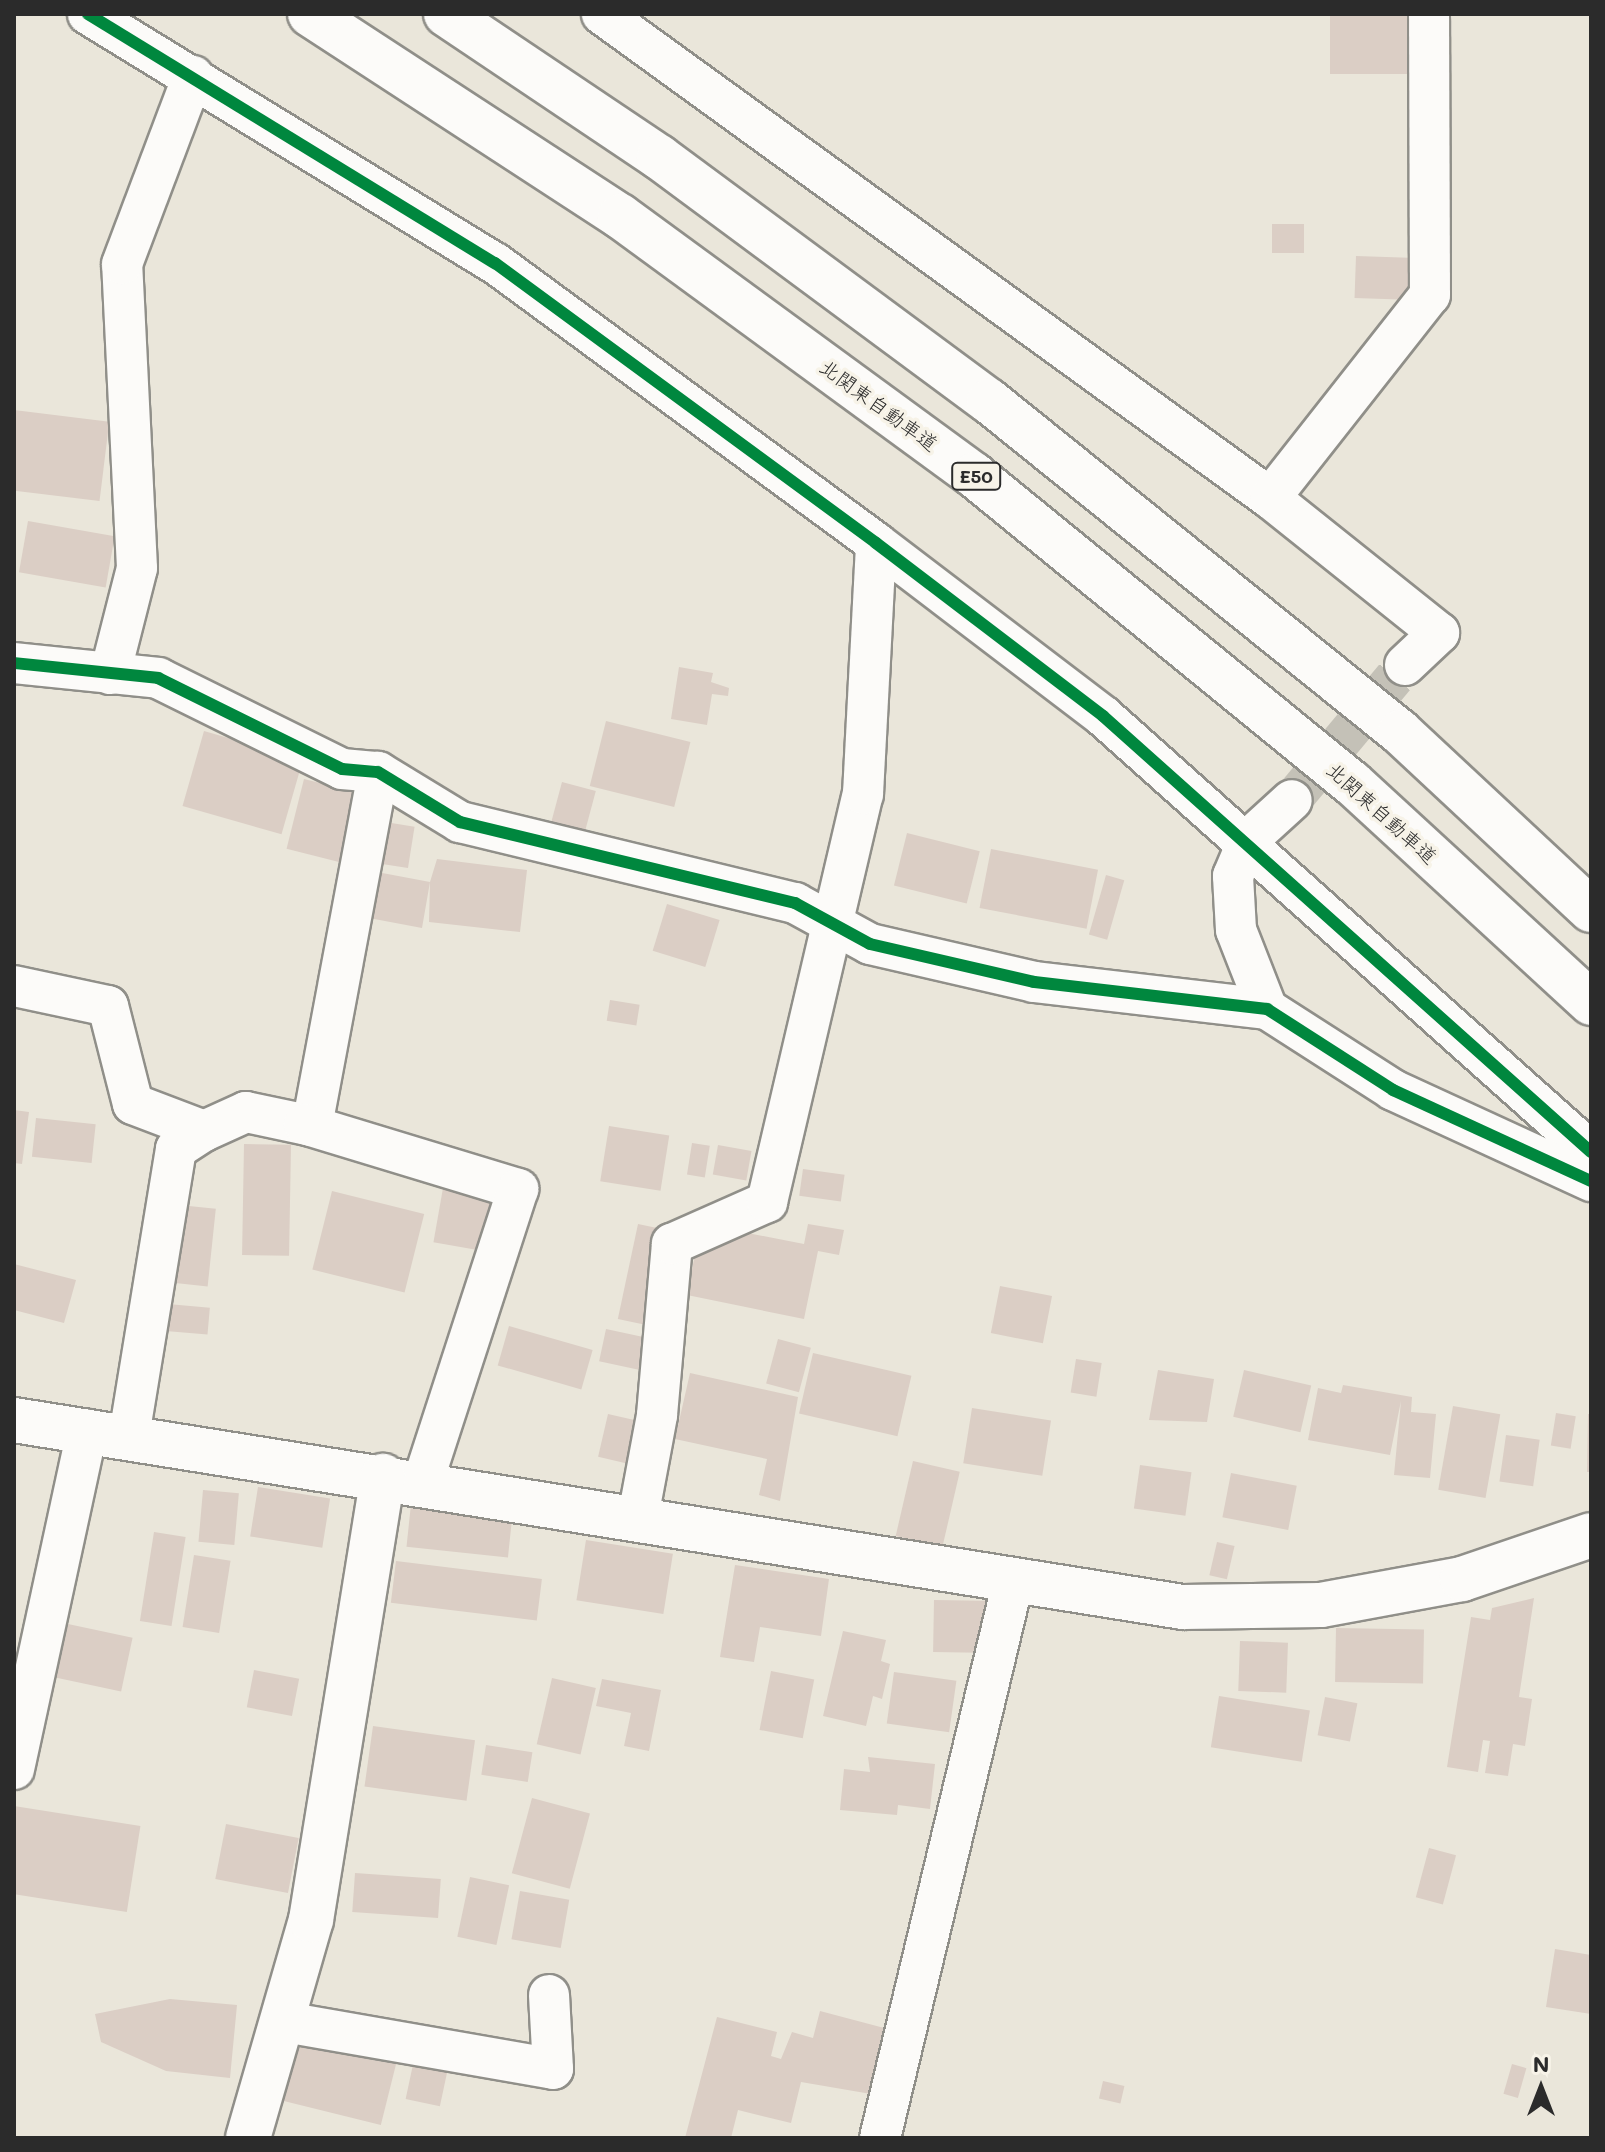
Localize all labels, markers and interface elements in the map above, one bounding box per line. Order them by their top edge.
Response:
street label: 北関東自動車道 [815,354,943,456]
road number: E50 [950,462,1002,490]
street label: 北関東自動車道 [1322,757,1442,869]
north arrow [1501,2048,1581,2128]
text: N [1533,2049,1549,2078]

